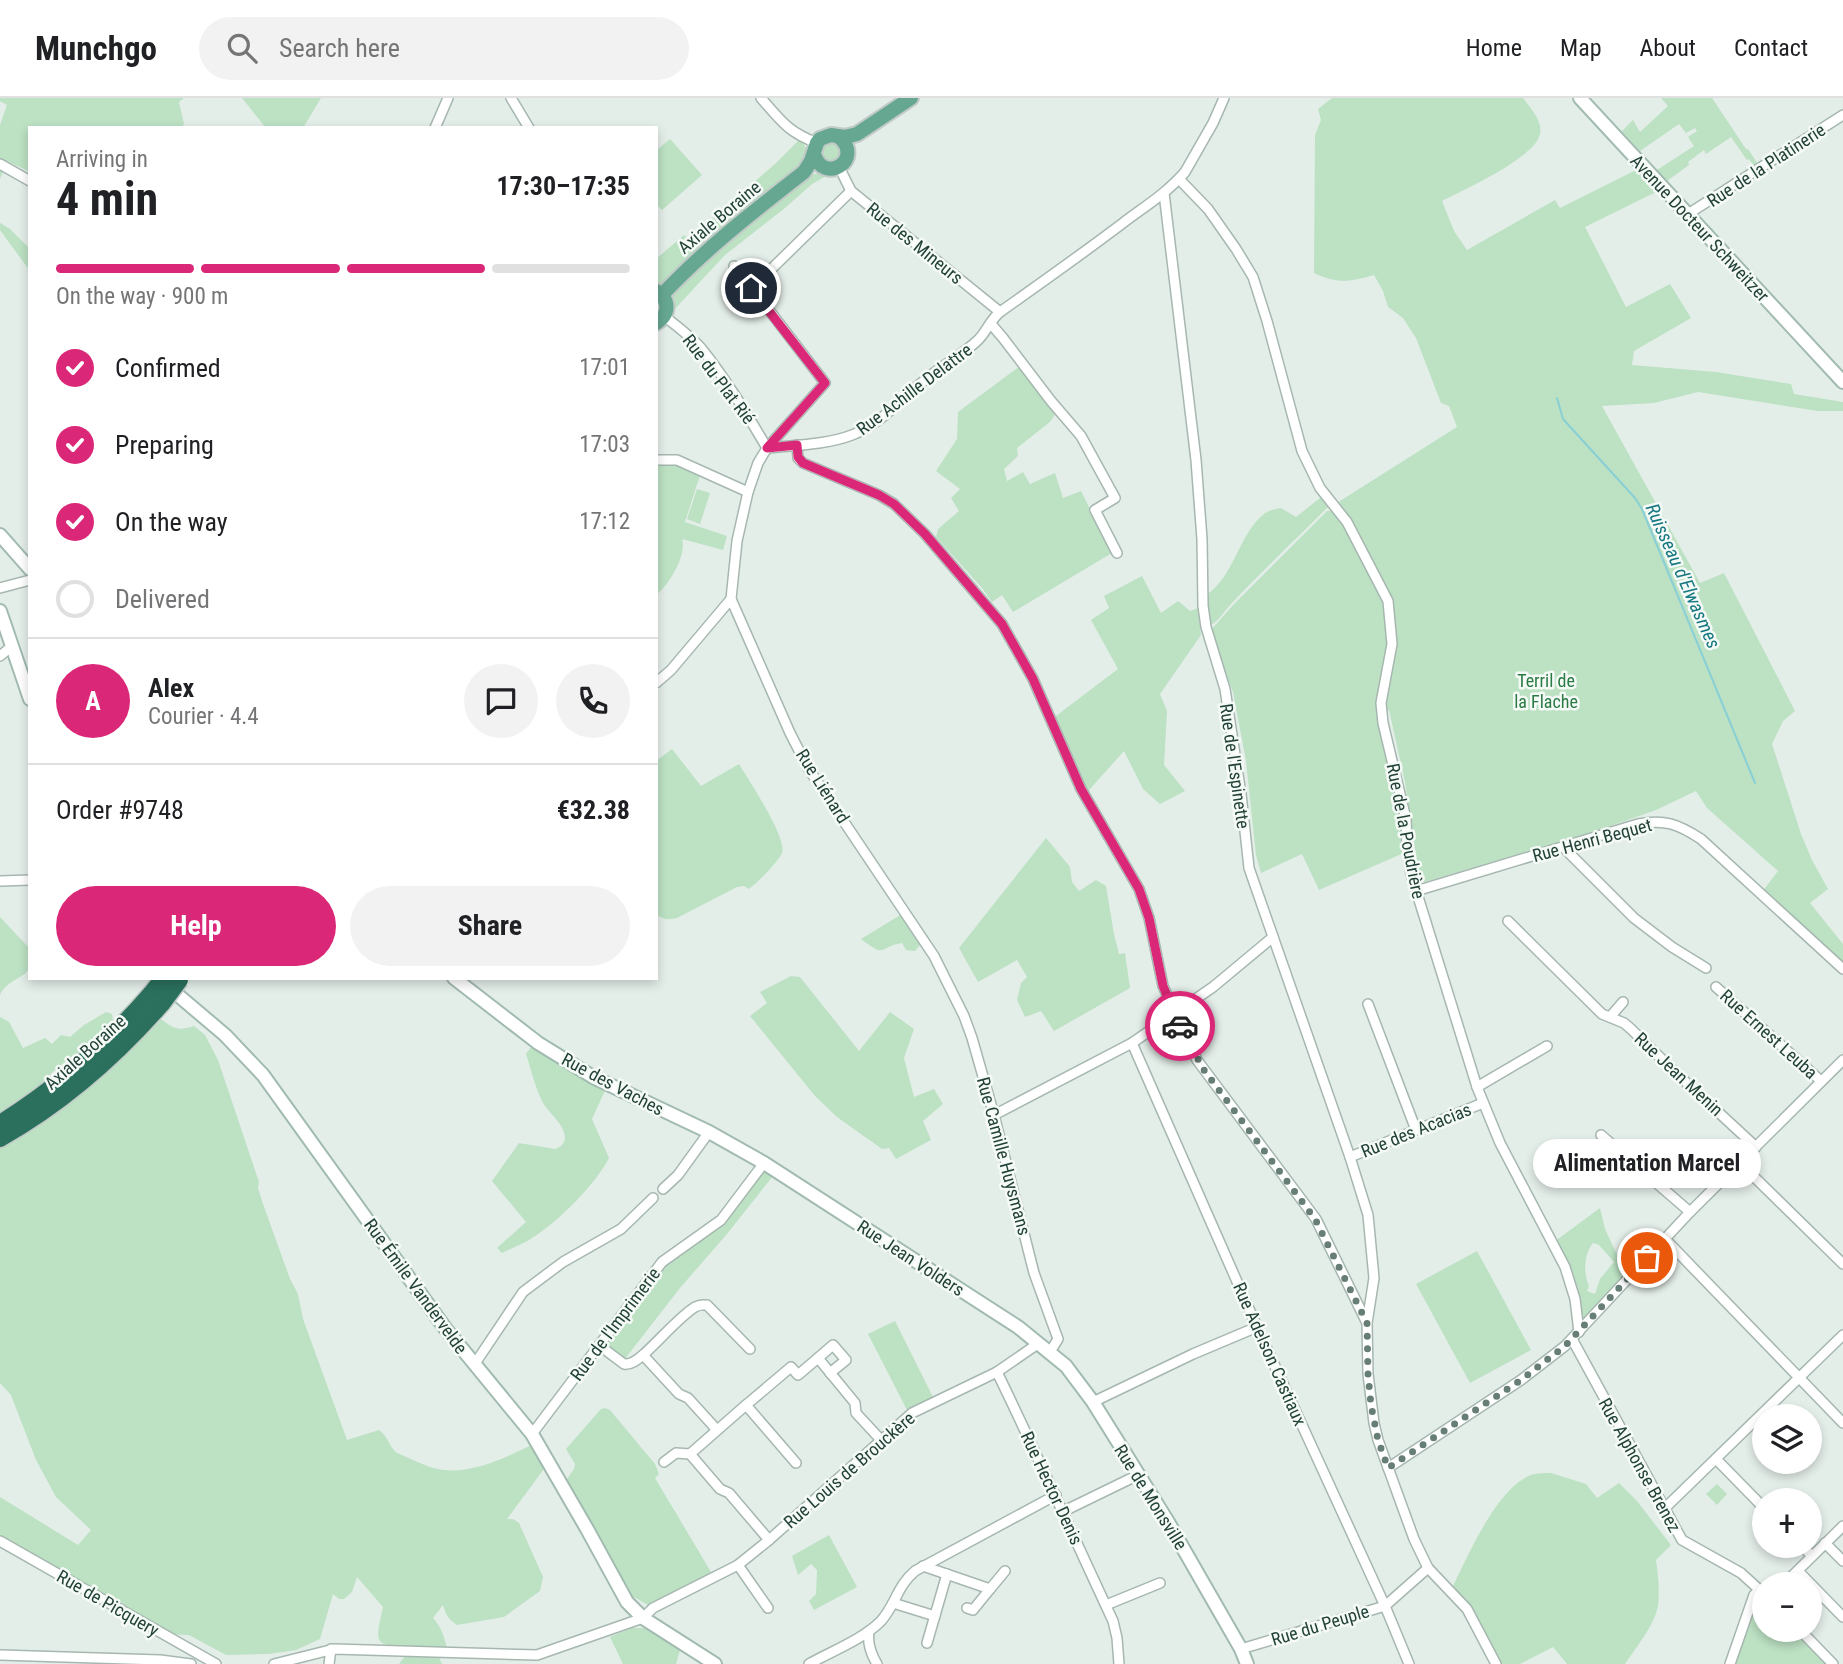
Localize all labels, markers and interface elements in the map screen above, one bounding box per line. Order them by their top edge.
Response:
search box [199,17,689,80]
text: Munchgo [35,29,157,68]
icon: search [223,29,261,67]
text: Search here [279,33,400,63]
text: Home [1466,34,1522,62]
text: Map [1560,34,1602,62]
text: About [1640,34,1696,62]
text: Contact [1734,34,1808,62]
street label: Rue de la Platinerie [1703,119,1829,211]
text: Arriving in [56,146,148,173]
street label: Avenue Docteur Schweitzer [1626,150,1774,306]
text: 17:30–17:35 [496,171,630,201]
text: 4 min [56,172,158,226]
street label: Axiale Boraine [673,176,765,258]
street label: Rue des Mineurs [863,198,967,288]
pin [721,258,781,318]
icon: home [732,269,770,307]
text: On the way · 900 m [56,283,228,310]
street label: Rue du Plat Rié [678,330,760,428]
street label: Rue Achille Delattre [852,339,976,439]
icon: check [56,349,94,387]
text: Confirmed [115,353,221,383]
text: 17:01 [579,354,630,381]
icon: check [56,426,94,464]
text: Preparing [115,430,214,460]
text: 17:03 [579,431,630,458]
water label: Ruisseau d'Elwasmes [1641,500,1725,652]
icon: check [56,503,94,541]
text: On the way [115,507,228,537]
text: 17:12 [579,508,630,535]
text: Delivered [115,584,210,614]
button: chat [464,664,538,738]
button: phone [556,664,630,738]
park label: Terril de la Flache [1514,670,1578,712]
text: Alex [148,673,194,703]
text: A [85,686,101,716]
street label: Rue de l'Espinette [1216,702,1254,830]
text: Courier · 4.4 [148,703,259,730]
street label: Rue Liénard [792,745,854,827]
street label: Rue de la Poudrière [1383,761,1429,901]
text: Order #9748 [56,795,184,825]
text: €32.38 [557,795,630,825]
street label: Rue Henri Bequet [1530,814,1654,866]
button: Help [56,886,336,966]
button: Share [350,886,630,966]
street label: Rue Ernest Leuba [1716,985,1822,1083]
courier [1145,991,1215,1061]
icon: car [1161,1007,1199,1045]
street label: Axiale Boraine [40,1010,130,1094]
street label: Rue Jean Menin [1631,1028,1727,1120]
street label: Rue des Vaches [558,1048,668,1120]
street label: Rue Camille Huysmans [973,1075,1035,1237]
street label: Rue des Acacias [1358,1098,1474,1162]
callout: Alimentation Marcel [1533,1139,1761,1188]
text: Alimentation Marcel [1554,1150,1740,1177]
street label: Rue Émile Vandervelde [360,1214,472,1358]
street label: Rue Jean Volders [854,1216,968,1300]
pin [1617,1228,1677,1288]
icon: bag [1628,1239,1666,1277]
street label: Rue de l'Imprimerie [566,1263,664,1385]
street label: Rue Adelson Castiaux [1229,1279,1311,1429]
street label: Rue Alphonse Brenez [1594,1394,1686,1536]
map controls [1752,1404,1822,1642]
button: layers [1752,1404,1822,1474]
street label: Rue Louis de Brouckère [779,1407,919,1533]
street label: Rue Hector Denis [1017,1428,1087,1548]
street label: Rue de Monsville [1110,1440,1192,1554]
button: + [1752,1488,1822,1558]
street label: Rue de Picquery [53,1565,163,1641]
button: − [1752,1572,1822,1642]
street label: Rue du Peuple [1269,1600,1371,1650]

